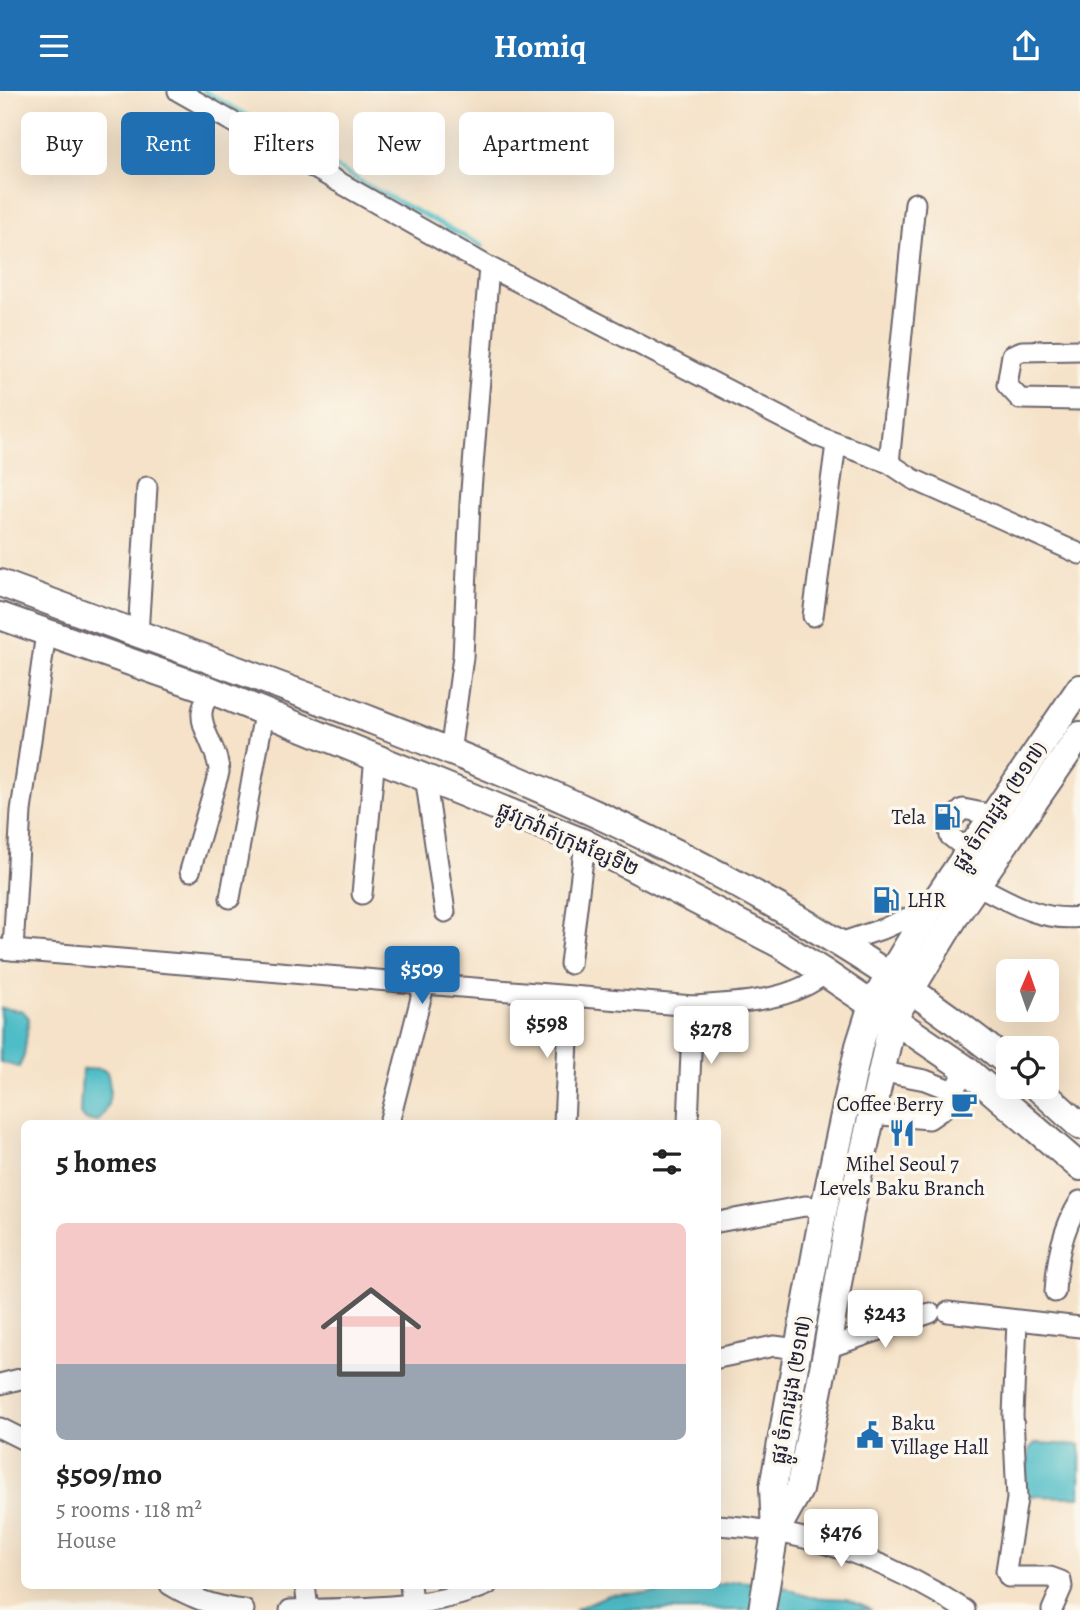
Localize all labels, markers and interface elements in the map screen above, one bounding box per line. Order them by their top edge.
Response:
text: Homiq [494,24,586,68]
icon: menu [35,27,73,65]
icon: share [1007,27,1045,65]
chip: Buy [21,112,107,175]
chip: Rent [121,112,215,175]
chip: Filters [229,112,339,175]
chip: New [353,112,445,175]
chip: Apartment [459,112,614,175]
street label: ផ្លូវ ចំការដូង (២១៧) [945,736,1057,879]
street label: ផ្លូវក្រវ៉ាត់ក្រុងខ្សែទី២ [490,795,643,888]
fuel station icon: Tela [932,802,962,832]
place label: Tela [891,803,926,831]
fuel station icon: LHR [871,885,901,915]
place label: LHR [907,886,946,914]
pin: $509 [381,947,463,1006]
text: $509 [401,953,443,984]
north arrow [996,959,1059,1022]
map controls [996,959,1059,1099]
pin: $598 [506,1000,588,1060]
text: $598 [526,1007,568,1038]
pin: $278 [670,1007,752,1066]
text: $278 [690,1013,732,1044]
button: locate [996,1036,1059,1099]
cafe icon: Coffee Berry [949,1089,979,1119]
place label: Coffee Berry [836,1090,944,1118]
restaurant icon: Mihel Seoul 7 Levels Baku Branch [887,1118,917,1148]
text: 5 homes [56,1142,157,1182]
icon: filters [648,1143,686,1181]
place label: Mihel Seoul 7 Levels Baku Branch [819,1150,985,1202]
icon: home [308,1269,434,1395]
pin: $243 [844,1291,926,1350]
text: $243 [864,1297,906,1328]
street label: ផ្លូវ ចំការដូង (២១៧) [764,1313,823,1467]
place label: Baku Village Hall [890,1409,988,1461]
public building icon: Baku Village Hall [855,1420,885,1450]
text: $509/mo [56,1454,162,1494]
text: 5 rooms · 118 m² [56,1494,202,1525]
pin: $476 [800,1509,882,1569]
text: $476 [820,1516,862,1547]
text: House [56,1525,116,1556]

